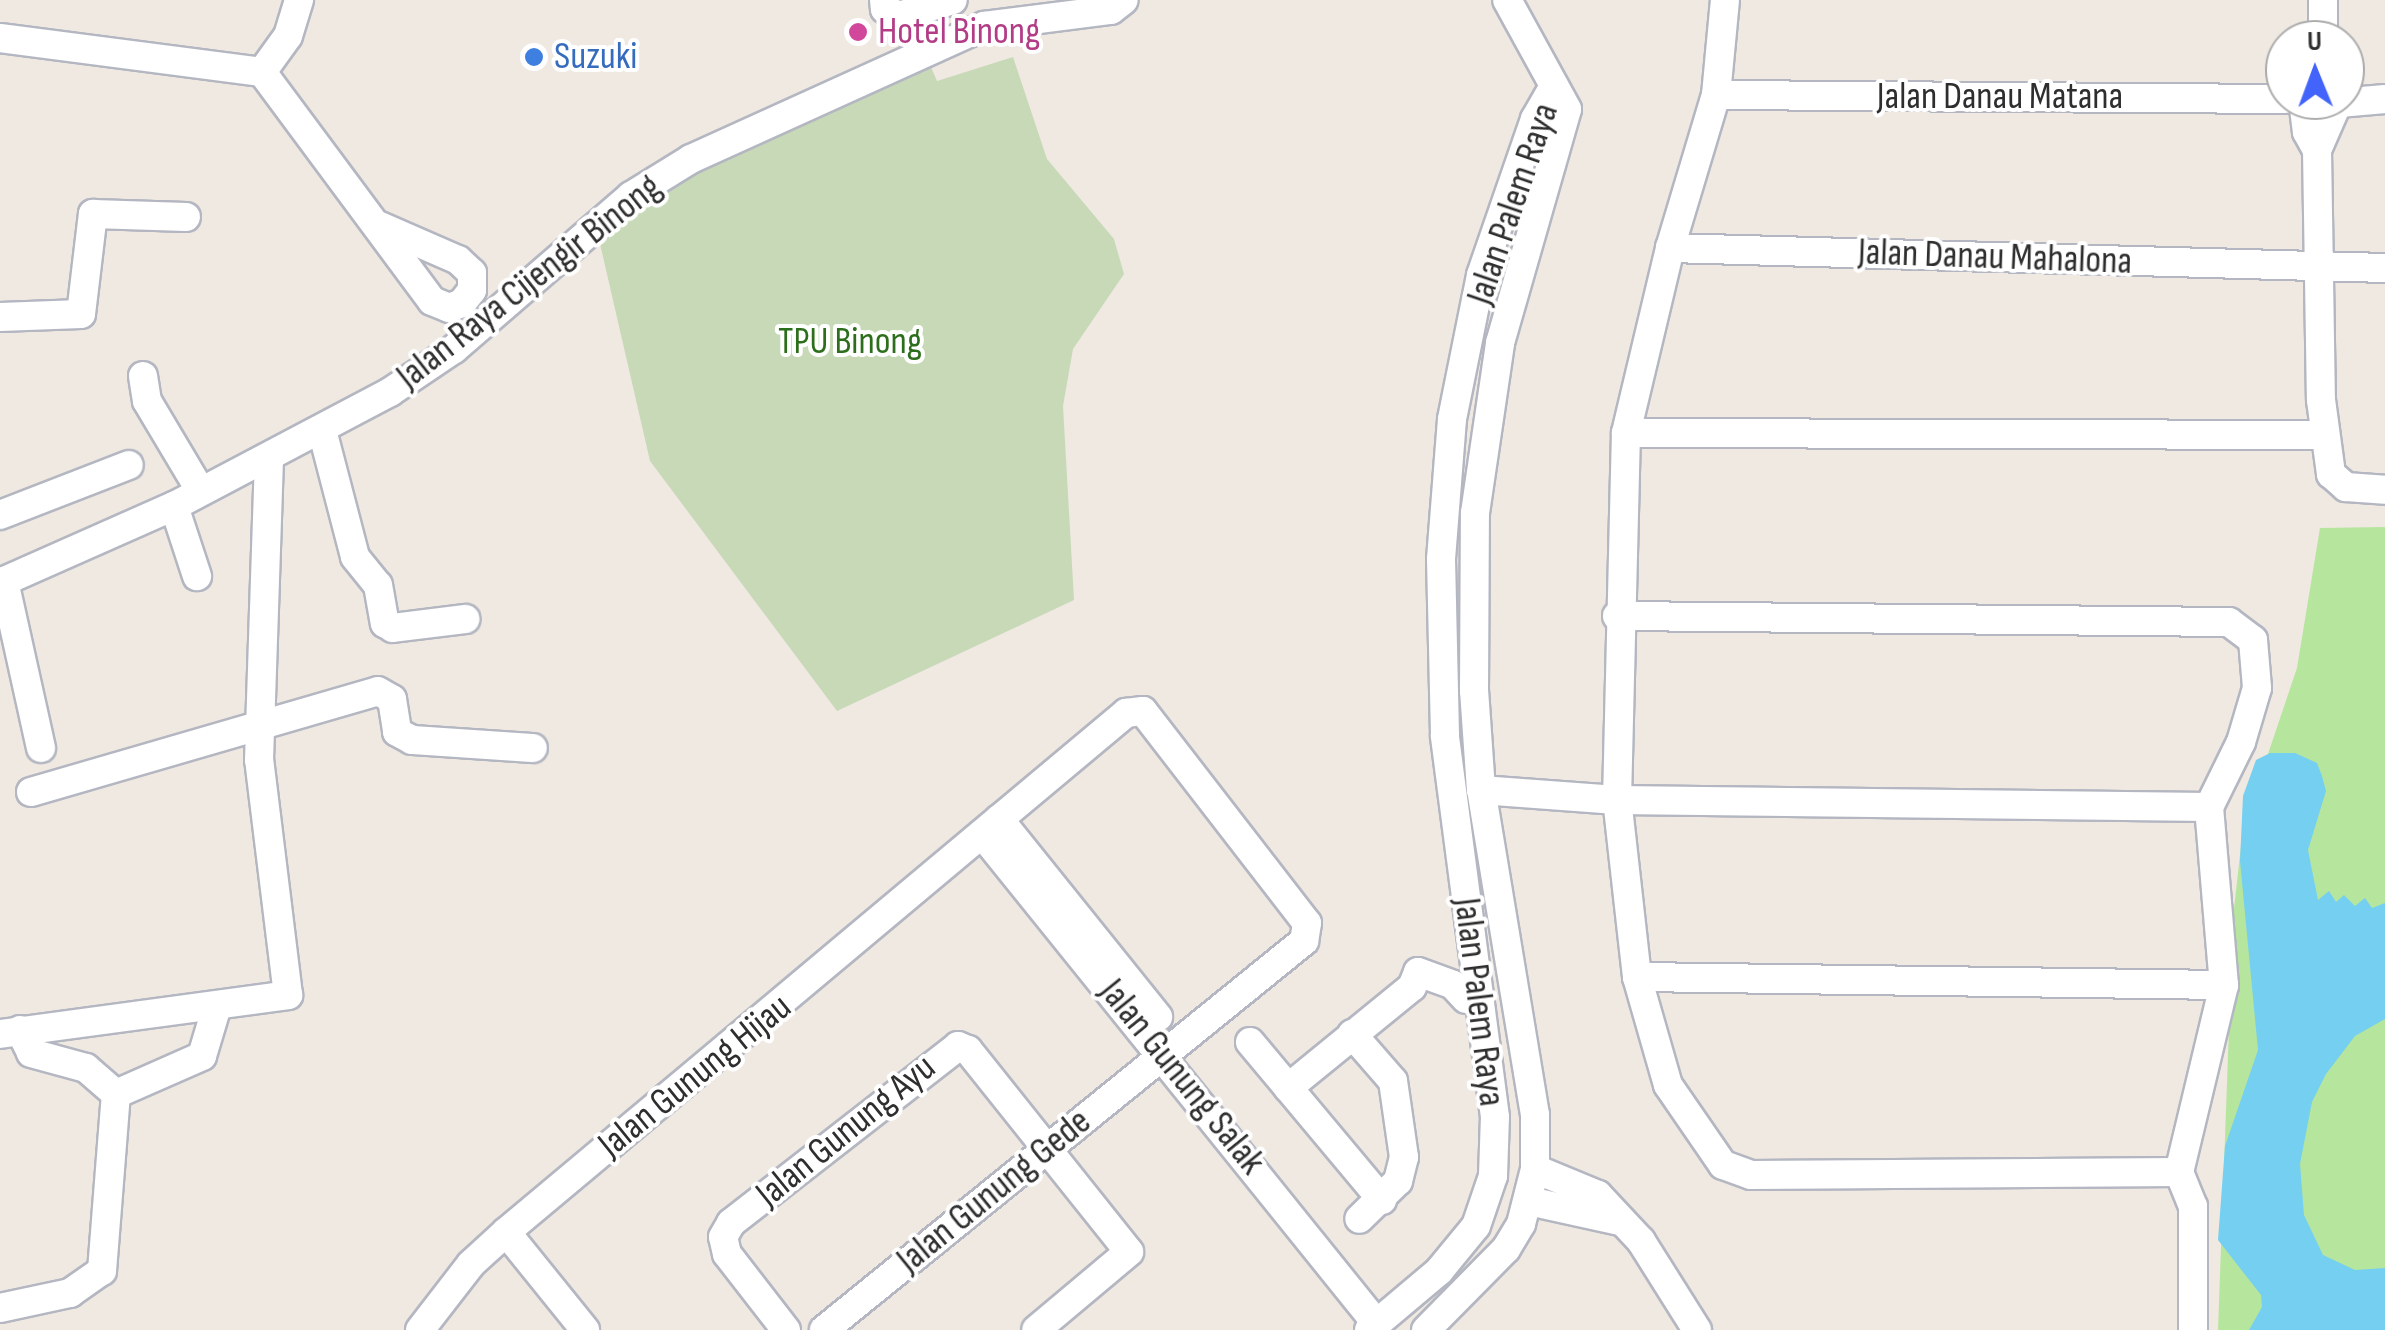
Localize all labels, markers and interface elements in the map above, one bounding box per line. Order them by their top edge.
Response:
place label: Hotel Binong [878,9,1040,55]
north arrow [2265,20,2365,120]
marker: Hotel Binong [847,21,869,43]
text: U [2307,25,2322,58]
place label: Suzuki [554,34,637,80]
marker: Suzuki [523,46,545,68]
street label: Jalan Danau Matana [1877,74,2123,120]
street label: Jalan Palem Raya [1457,98,1569,310]
street label: Jalan Raya Cijengir Binong [388,165,670,399]
street label: Jalan Danau Mahalona [1857,229,2133,285]
park label: TPU Binong [778,319,922,365]
street label: Jalan Palem Raya [1444,895,1514,1109]
street label: Jalan Gunung Salak [1089,970,1275,1184]
street label: Jalan Gunung Hijau [589,984,801,1168]
street label: Jalan Gunung Ayu [747,1045,945,1217]
street label: Jalan Gunung Gede [888,1099,1100,1283]

